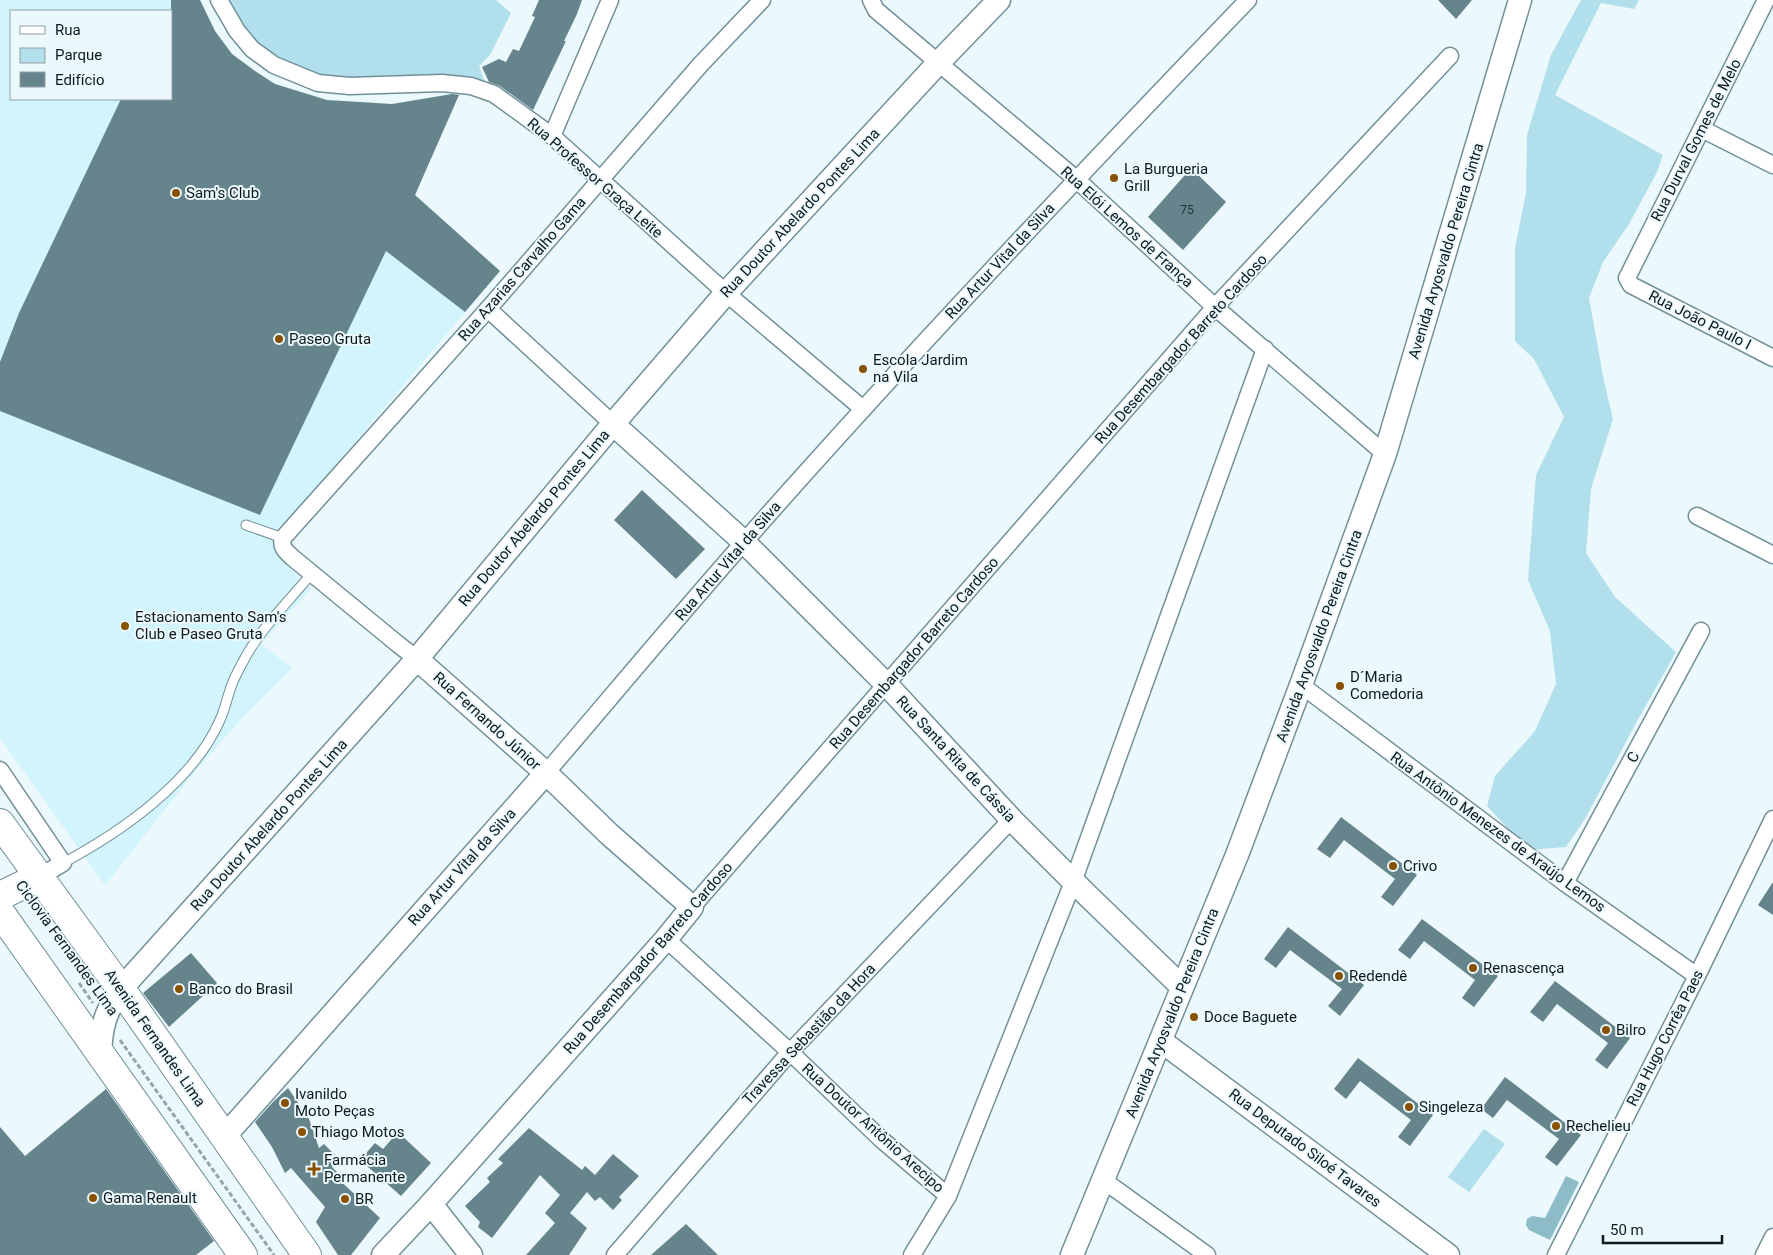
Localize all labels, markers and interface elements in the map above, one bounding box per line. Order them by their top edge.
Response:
legend [10,10,172,100]
text: Rua [55,21,81,39]
text: Parque [55,46,102,64]
street label: Rua Durval Gomes de Melo [1647,56,1745,224]
text: Edifício [55,71,104,89]
street label: Rua Professor Graça Leite [524,114,666,242]
street label: Rua Doutor Abelardo Pontes Lima [717,124,883,302]
street label: Avenida Aryosvaldo Pereira Cintra [1405,141,1487,361]
place label: La Burgueria Grill [1124,160,1208,195]
street label: Rua Elói Lemos de França [1057,163,1197,291]
marker: La Burgueria Grill [1108,172,1120,184]
place label: Sam's Club [186,184,259,202]
marker: Sam's Club [170,187,182,199]
street label: Rua Azarias Carvalho Gama [454,193,590,345]
street label: Rua Artur Vital da Silva [942,199,1058,323]
house number: 75 [1180,203,1194,217]
street label: Rua Desembargador Barreto Cardoso [1091,251,1271,447]
street label: Rua João Paulo I [1646,286,1754,354]
place label: Paseo Gruta [289,330,371,348]
marker: Paseo Gruta [273,333,285,345]
place label: Escola Jardim na Vila [873,351,968,386]
marker: Escola Jardim na Vila [857,363,869,375]
street label: Rua Doutor Abelardo Pontes Lima [455,426,613,610]
street label: Rua Artur Vital da Silva [671,498,785,624]
street label: Avenida Aryosvaldo Pereira Cintra [1272,527,1366,745]
street label: Rua Desembargador Barreto Cardoso [826,553,1002,753]
place label: Estacionamento Sam's Club e Paseo Gruta [135,608,287,643]
marker: Estacionamento Sam's Club e Paseo Gruta [119,620,131,632]
street label: Rua Fernando Júnior [430,668,544,774]
place label: D´Maria Comedoria [1350,668,1423,703]
marker: D´Maria Comedoria [1334,680,1346,692]
street label: Rua Santa Rita de Cássia [893,692,1019,826]
street label: Rua Doutor Abelardo Pontes Lima [187,735,351,915]
street label: Rua Antônio Menezes de Araújo Lemos [1387,748,1609,916]
street label: C [1623,748,1643,766]
street label: Rua Artur Vital da Silva [404,804,520,930]
place label: Crivo [1403,857,1437,875]
street label: Rua Desembargador Barreto Cardoso [560,858,736,1058]
marker: Crivo [1387,860,1399,872]
street label: Ciclovia Fernandes Lima [12,877,122,1019]
street label: Avenida Aryosvaldo Pereira Cintra [1122,905,1222,1121]
place label: Renascença [1483,959,1564,977]
street label: Travessa Sebastião da Hora [739,960,879,1108]
marker: Renascença [1467,962,1479,974]
street label: Avenida Fernandes Lima [101,966,209,1110]
place label: Redendê [1349,967,1407,985]
street label: Rua Hugo Corrêa Paes [1623,967,1707,1109]
marker: Redendê [1333,970,1345,982]
place label: Banco do Brasil [189,980,293,998]
marker: Banco do Brasil [173,983,185,995]
place label: Doce Baguete [1204,1008,1297,1026]
marker: Doce Baguete [1188,1011,1200,1023]
place label: Bilro [1616,1021,1646,1039]
marker: Bilro [1600,1024,1612,1036]
street label: Rua Doutor Antônio Arecipo [798,1059,948,1197]
place label: Ivanildo Moto Peças [295,1085,375,1120]
street label: Rua Deputado Siloé Tavares [1225,1085,1385,1211]
marker: Ivanildo Moto Peças [279,1097,291,1109]
place label: Singeleza [1419,1098,1483,1116]
marker: Singeleza [1403,1101,1415,1113]
place label: Rechelieu [1566,1117,1631,1135]
marker: Rechelieu [1550,1120,1562,1132]
place label: Thiago Motos [312,1123,404,1141]
marker: Thiago Motos [296,1126,308,1138]
place label: Farmácia Permanente [324,1151,405,1186]
marker: Farmácia Permanente [308,1163,320,1175]
place label: Gama Renault [103,1189,197,1207]
place label: BR [355,1190,374,1208]
marker: Gama Renault [87,1192,99,1204]
marker: BR [339,1193,351,1205]
scale bar [1603,1212,1722,1244]
text: 50 m [1610,1221,1644,1239]

